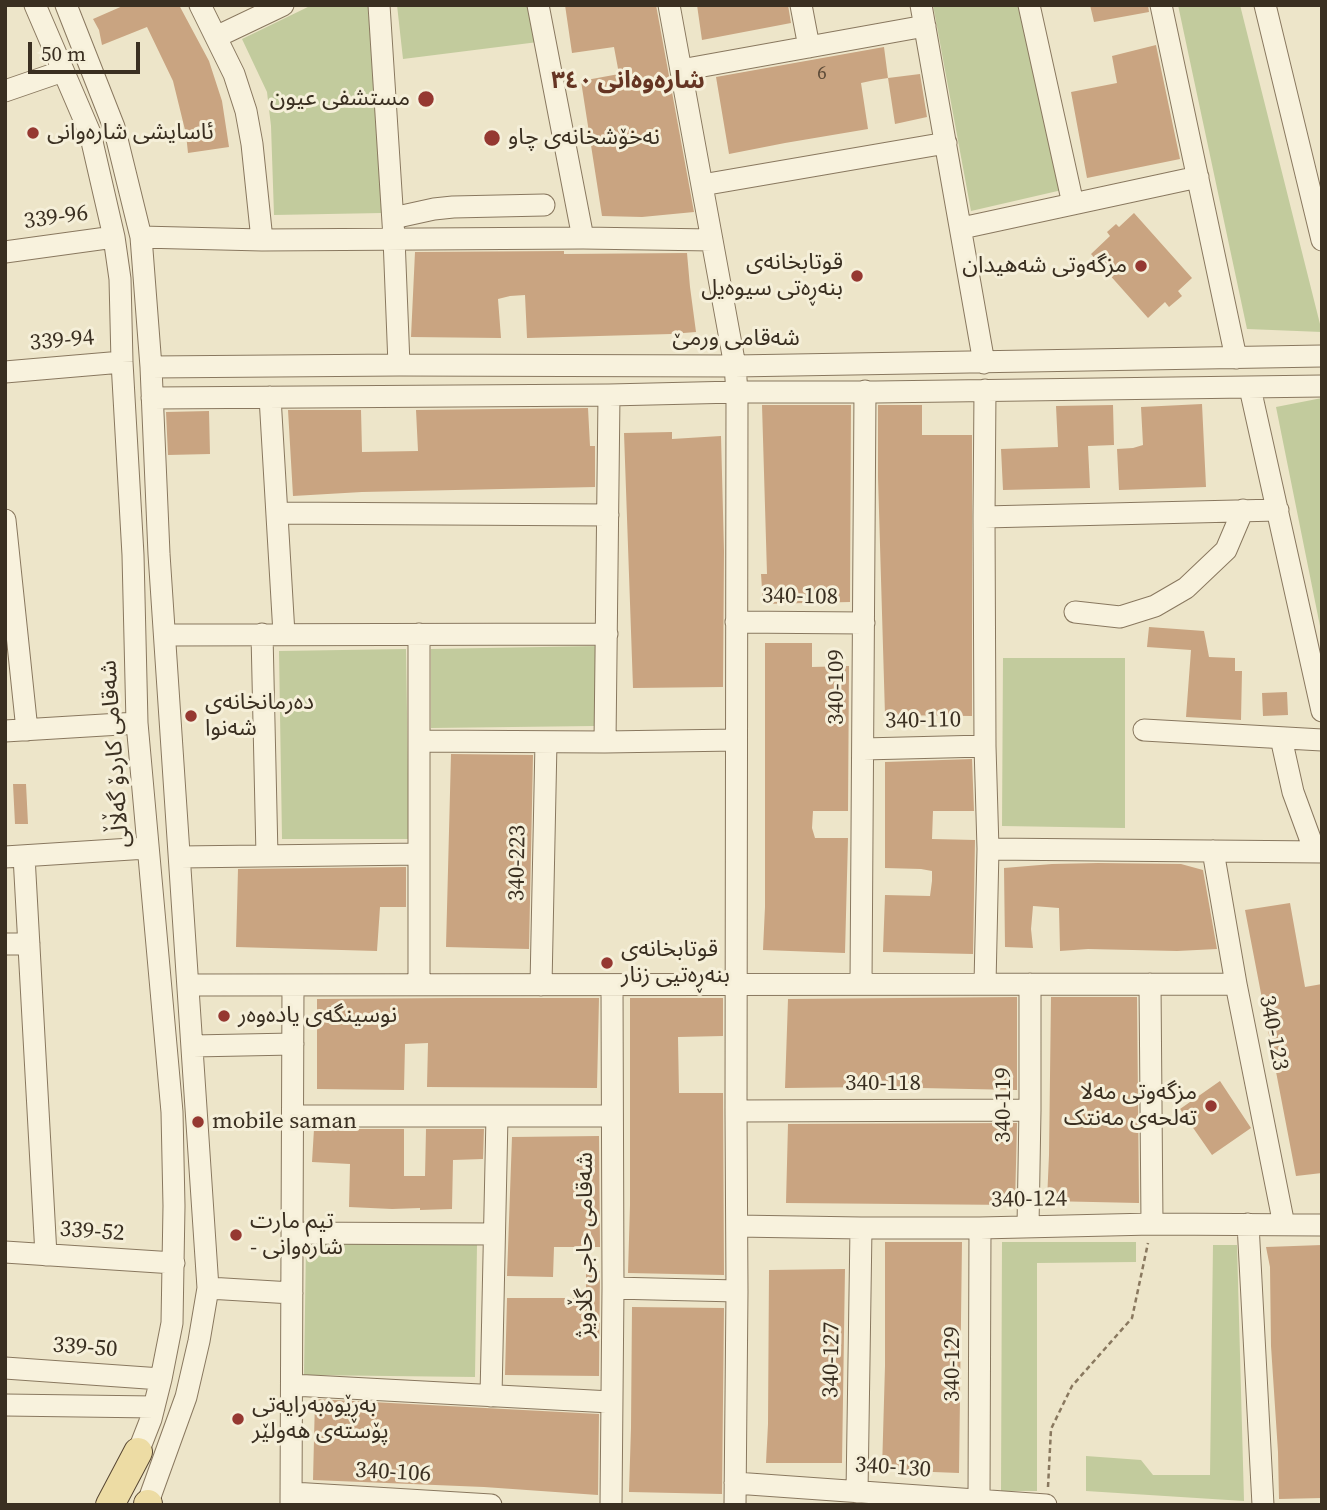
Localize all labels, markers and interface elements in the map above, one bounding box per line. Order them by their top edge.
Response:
scale bar [32,28,144,72]
text: 50 m [41,39,86,68]
house number: 6 [817,63,827,85]
district label: شارەوەانی ٣٤٠ [551,68,705,96]
place label: مستشفى عيون [270,85,410,113]
marker: مستشفى عيون [416,89,436,109]
place label: ئاسایشی شارەوانی [47,119,214,147]
place label: نەخۆشخانەی چاو [508,124,660,152]
marker: ئاسایشی شارەوانی [25,125,41,141]
marker: نەخۆشخانەی چاو [482,128,502,148]
street label: 339-96 [22,200,90,236]
place label: قوتابخانەی بنەڕەتی سیوەیل [701,249,843,303]
place label: مزگەوتی شەهیدان [962,252,1127,280]
marker: مزگەوتی شەهیدان [1133,258,1149,274]
marker: قوتابخانەی بنەڕەتی سیوەیل [849,268,865,284]
street label: 339-94 [29,324,95,358]
street label: شەقامی ورمێ [672,325,800,353]
street label: 340-108 [762,583,838,611]
street label: 340-109 [823,649,851,725]
street label: شەقامی کاردۆ گەڵاڵی [96,659,136,849]
place label: دەرمانخانەی شەنوا [205,689,314,743]
street label: 340-110 [885,707,961,735]
marker: دەرمانخانەی شەنوا [183,708,199,724]
street label: 340-223 [504,825,532,901]
place label: قوتابخانەی بنەڕەتیی زنار [621,936,730,990]
marker: قوتابخانەی بنەڕەتیی زنار [599,955,615,971]
street label: 340-123 [1252,993,1294,1073]
place label: نوسینگەی یادەوەر [238,1002,397,1030]
marker: نوسینگەی یادەوەر [216,1008,232,1024]
street label: 340-119 [990,1067,1018,1143]
street label: 340-118 [845,1070,921,1098]
place label: مزگەوتی مەلا تەلحەی مەنتک [1064,1079,1197,1133]
marker: مزگەوتی مەلا تەلحەی مەنتک [1203,1098,1219,1114]
place label: mobile saman [212,1108,357,1136]
marker: mobile saman [190,1114,206,1130]
street label: شەقامی حاجی گڵاویژ [572,1152,600,1338]
street label: 340-124 [991,1186,1067,1214]
place label: تیم مارت - شارەوانی [250,1208,343,1262]
street label: 339-52 [59,1216,125,1248]
marker: تیم مارت - شارەوانی [228,1227,244,1243]
street label: 340-127 [818,1322,846,1398]
street label: 340-129 [939,1326,967,1402]
street label: 339-50 [52,1332,118,1364]
place label: بەڕێوەبەرایەتی پۆستەی هەولێر [252,1392,389,1446]
marker: بەڕێوەبەرایەتی پۆستەی هەولێر [230,1411,246,1427]
street label: 340-130 [854,1452,932,1484]
street label: 340-106 [354,1457,432,1489]

